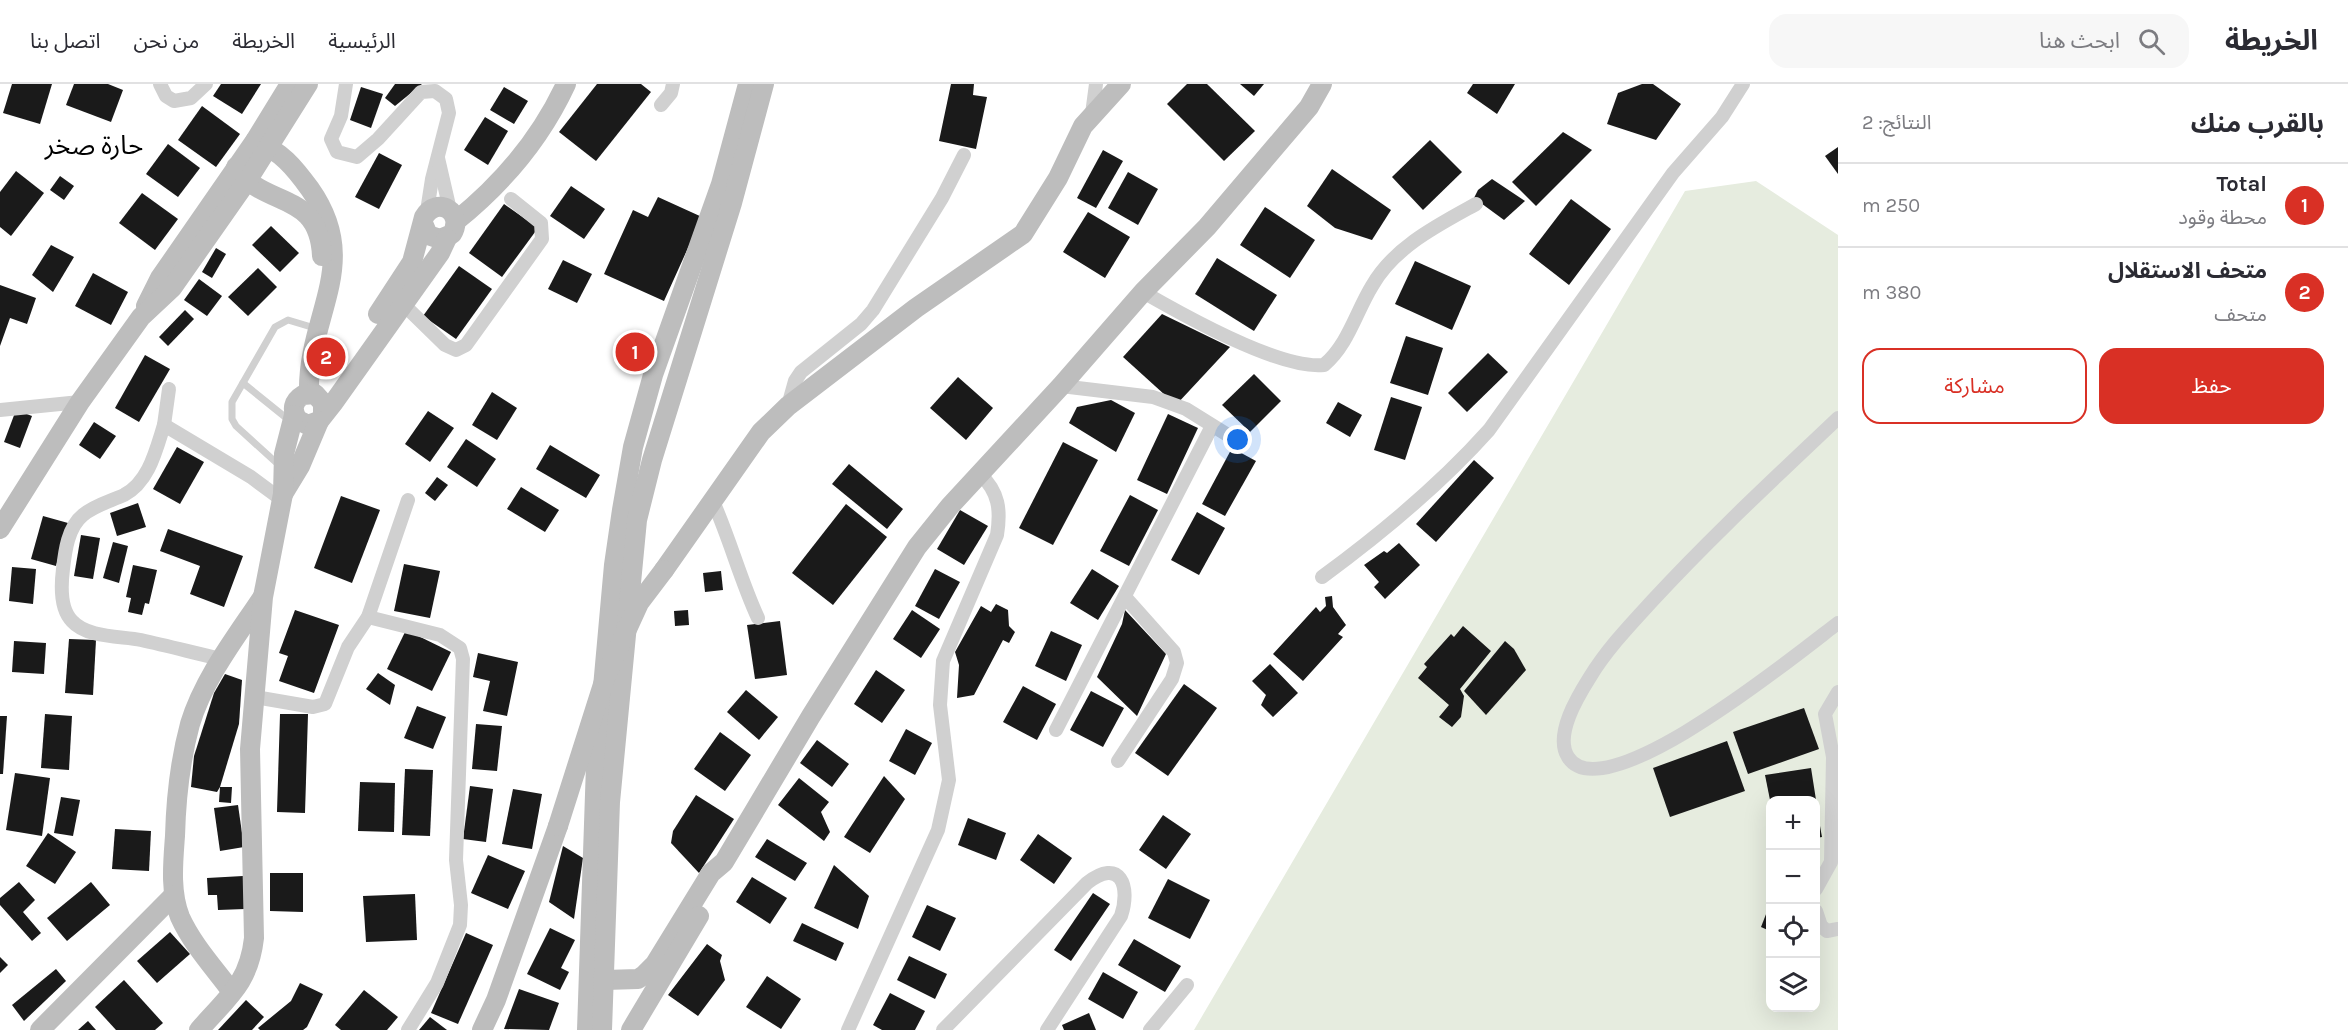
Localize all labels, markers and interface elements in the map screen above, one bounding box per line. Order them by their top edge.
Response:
search box [1769,14,2189,68]
text: الخريطة [2225,24,2318,57]
icon: search [2135,25,2168,58]
text: ابحث هنا [2039,28,2120,54]
text: اتصل بنا [30,29,101,53]
text: من نحن [134,29,199,53]
text: الخريطة [232,29,295,53]
text: الرئيسية [328,29,396,53]
text: بالقرب منك [2191,108,2324,139]
text: النتائج: 2 [1862,111,1931,134]
district label: حارة صخر [44,130,143,161]
text: Total [2217,171,2267,197]
text: 250 m [1862,194,1920,217]
text: 1 [2301,194,2308,217]
text: محطة وقود [2178,206,2267,229]
text: متحف الاستقلال [2108,258,2267,284]
text: 380 m [1862,281,1921,304]
text: 2 [2298,281,2311,304]
text: متحف [2214,303,2267,326]
pin: 1 [616,330,654,374]
pin: 2 [306,334,346,380]
button: مشاركة [1862,348,2087,424]
button: حفظ [2099,348,2324,424]
your location [1223,425,1252,454]
map controls [1766,796,1820,1012]
button: + [1766,796,1820,850]
button: − [1766,850,1820,904]
button: locate [1766,904,1820,958]
button: layers [1766,958,1820,1012]

